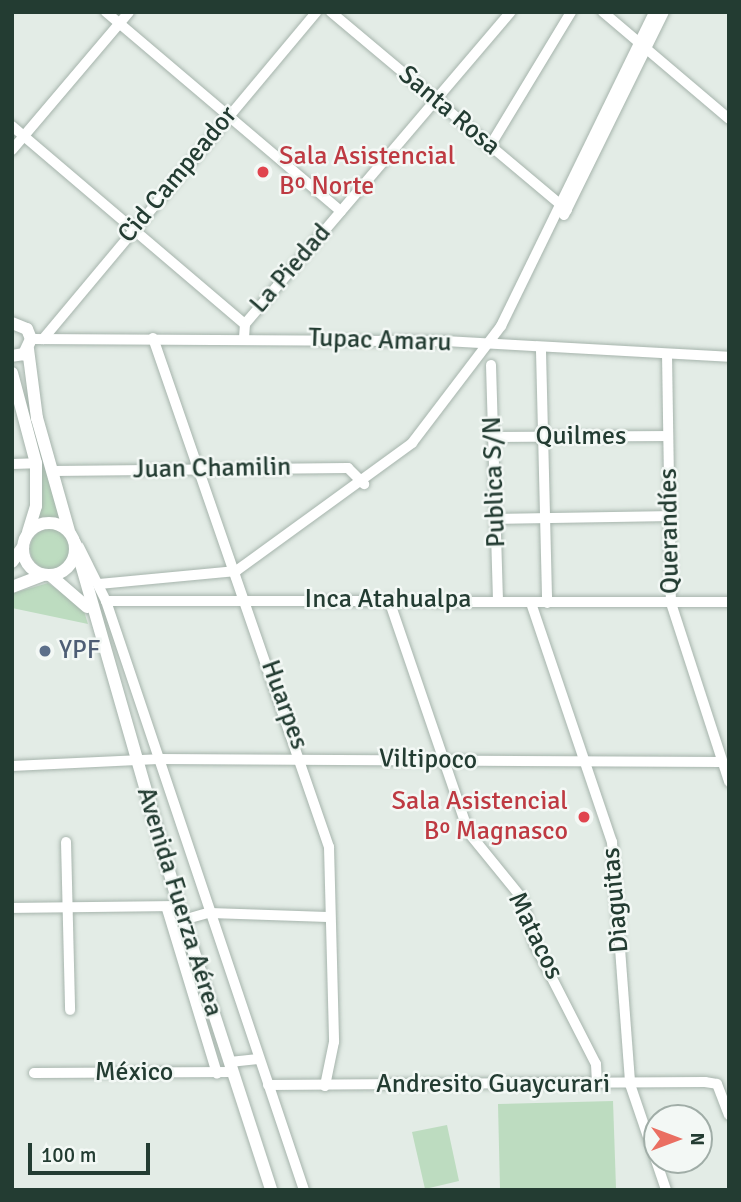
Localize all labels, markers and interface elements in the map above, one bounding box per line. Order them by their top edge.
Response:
street label: Santa Rosa [392,59,506,163]
street label: Cid Campeador [112,100,244,250]
place label: Sala Asistencial Bº Norte [279,141,455,202]
marker: Sala Asistencial Bº Norte [253,162,273,182]
street label: La Piedad [244,218,338,320]
street label: Tupac Amaru [308,323,452,359]
street label: Publica S/N [477,416,513,548]
street label: Quilmes [536,421,626,453]
street label: Juan Chamilin [132,452,292,486]
street label: Querandíes [653,468,687,594]
street label: Inca Atahualpa [305,584,471,616]
place label: YPF [59,635,100,667]
marker: YPF [37,643,53,659]
street label: Huarpes [253,656,315,754]
street label: Viltipoco [379,744,477,776]
street label: Avenida Fuerza Aérea [129,784,229,1020]
place label: Sala Asistencial Bº Magnasco [392,786,568,848]
marker: Sala Asistencial Bº Magnasco [574,807,594,827]
street label: Diaguitas [596,846,636,954]
street label: Matacos [501,887,569,985]
street label: México [95,1057,173,1089]
street label: Andresito Guaycurari [376,1069,610,1101]
north arrow [643,1104,713,1174]
scale bar [32,1128,154,1172]
text: N [685,1132,709,1146]
text: 100 m [41,1142,96,1168]

